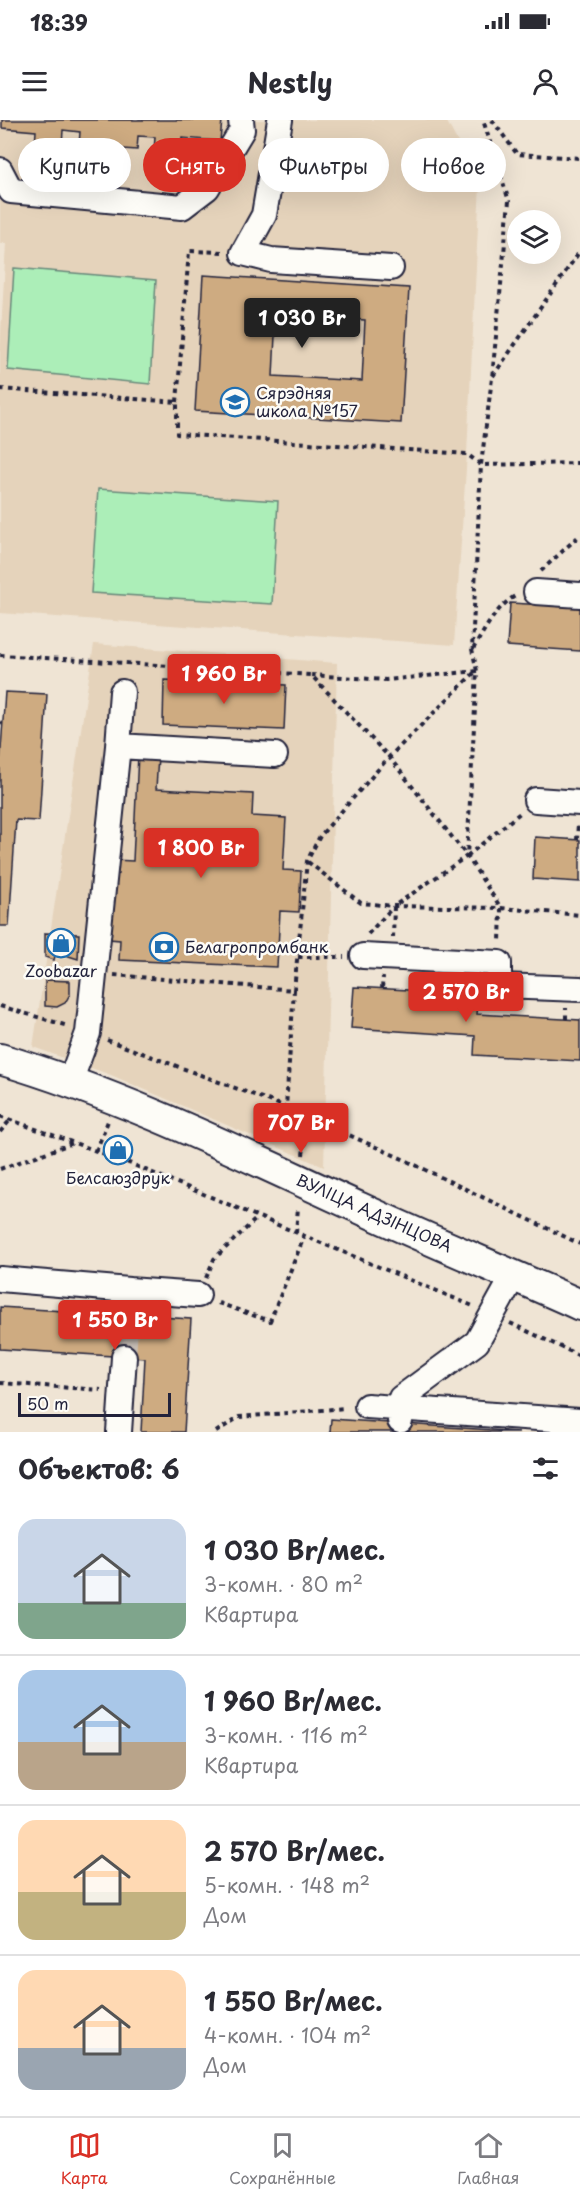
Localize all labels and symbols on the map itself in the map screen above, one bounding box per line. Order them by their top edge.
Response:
pin: 1 030 Br [240,298,364,349]
place label: Сярэдняя школа №157 [256,380,358,422]
school or university icon: Сярэдняя школа №157 [219,386,251,418]
pin: 1 960 Br [162,654,286,705]
pin: 1 800 Br [139,828,263,879]
shop icon: Zoobazar [45,927,77,959]
bank icon: Белагропромбанк [148,931,180,963]
place label: Белагропромбанк [185,934,329,958]
place label: Zoobazar [25,958,98,982]
pin: 2 570 Br [404,972,528,1023]
pin: 707 Br [252,1103,350,1154]
shop icon: Белсаюздрук [102,1134,134,1166]
place label: Белсаюздрук [66,1165,170,1189]
street label: ВУЛІЦА АДЗІНЦОВА [293,1167,457,1257]
pin: 1 550 Br [53,1300,177,1351]
scale bar [18,1390,171,1418]

